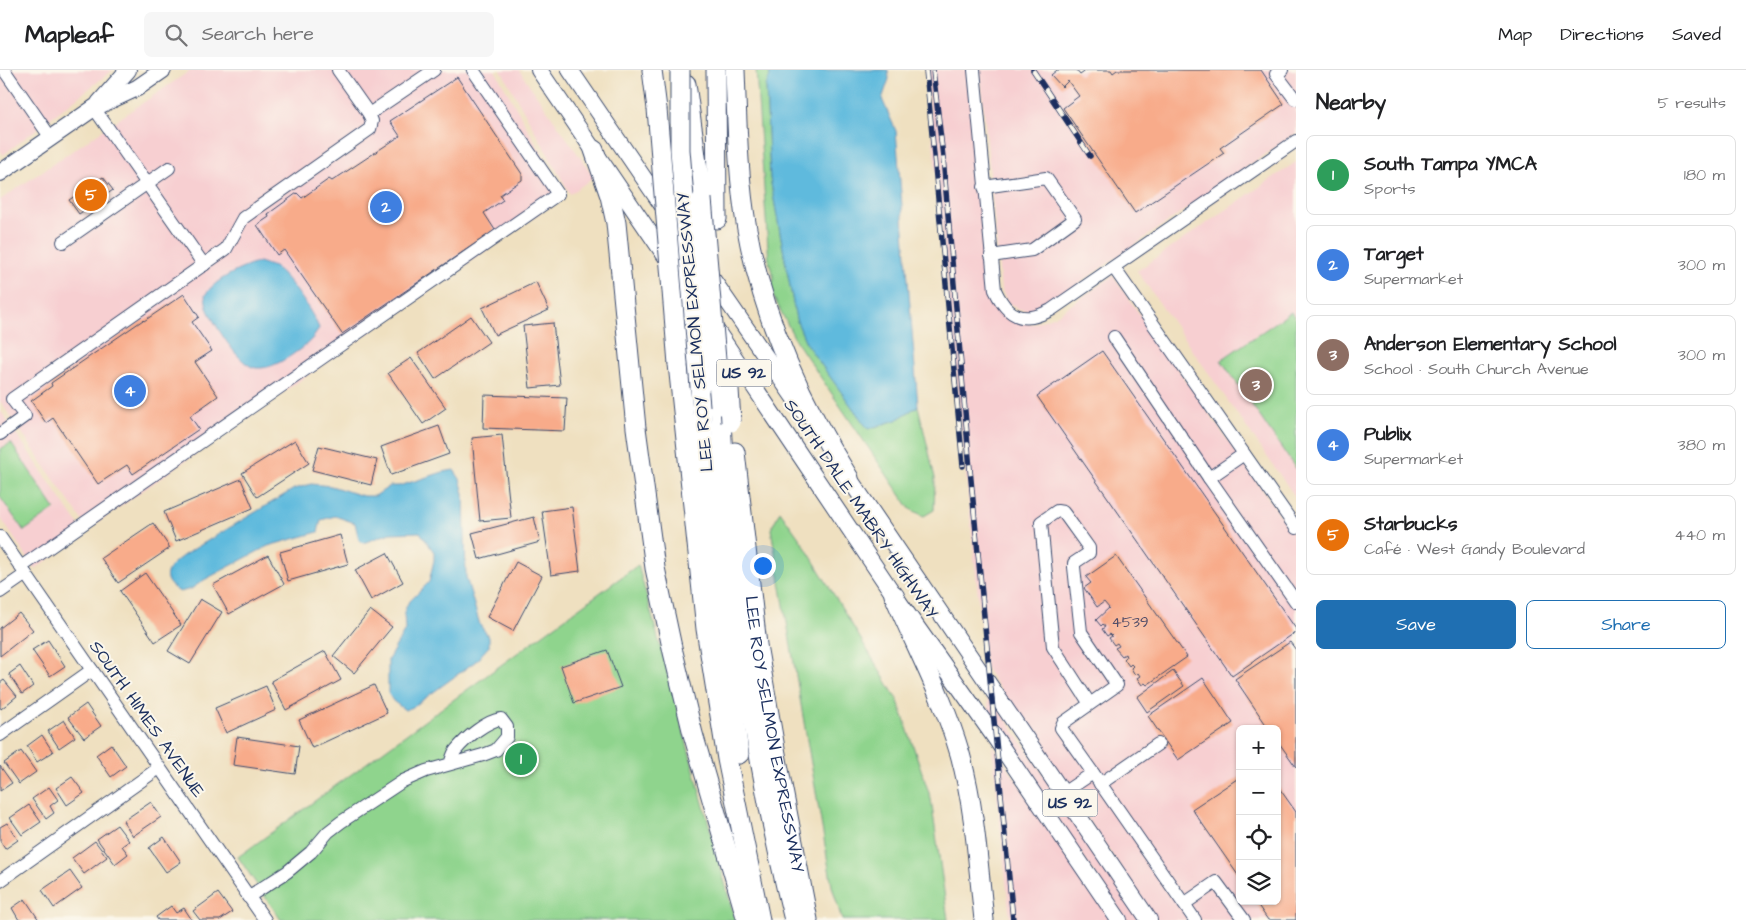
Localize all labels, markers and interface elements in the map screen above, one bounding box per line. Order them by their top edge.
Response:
search box [144,12,494,57]
text: Mapleaf [25,18,114,52]
icon: search [162,21,190,49]
text: Search here [202,21,314,48]
text: Map [1498,22,1532,47]
text: Directions [1560,22,1644,47]
text: Saved [1672,22,1721,47]
text: Nearby [1316,88,1386,117]
text: 5 results [1658,92,1726,114]
text: South Tampa YMCA [1364,151,1537,178]
text: 1 [1332,164,1334,186]
text: 180 m [1684,164,1725,186]
pin: 5 [75,176,107,214]
text: Sports [1364,178,1416,200]
pin: 2 [370,188,402,226]
street label: LEE ROY SELMON EXPRESSWAY [670,191,720,473]
text: Target [1364,241,1424,268]
text: 2 [1328,254,1338,276]
text: 300 m [1678,254,1725,276]
text: Supermarket [1364,268,1463,290]
text: Anderson Elementary School [1364,331,1616,358]
text: 3 [1329,344,1337,366]
text: 300 m [1678,344,1725,366]
text: School · South Church Avenue [1364,358,1589,380]
road number: US 92 [716,360,772,386]
pin: 3 [1240,366,1272,404]
pin: 4 [114,372,146,410]
street label: SOUTH DALE MABRY HIGHWAY [778,394,944,624]
text: Publix [1364,421,1411,448]
text: 4 [1328,434,1338,456]
text: 380 m [1678,434,1725,456]
text: Supermarket [1364,448,1463,470]
text: Starbucks [1364,511,1458,538]
text: 5 [1327,524,1339,546]
text: 440 m [1674,524,1725,546]
text: Café · West Gandy Boulevard [1364,538,1585,560]
your location [750,553,776,579]
street label: LEE ROY SELMON EXPRESSWAY [739,594,811,875]
button: Save [1316,600,1516,649]
button: Share [1526,600,1726,649]
house number: 4539 [1111,612,1149,633]
street label: SOUTH HIMES AVENUE [83,635,211,803]
map controls [1236,725,1281,905]
button: + [1236,725,1281,770]
pin: 1 [505,740,537,778]
button: − [1236,770,1281,815]
road number: US 92 [1042,790,1098,816]
button: locate [1236,815,1281,860]
button: layers [1236,860,1281,905]

